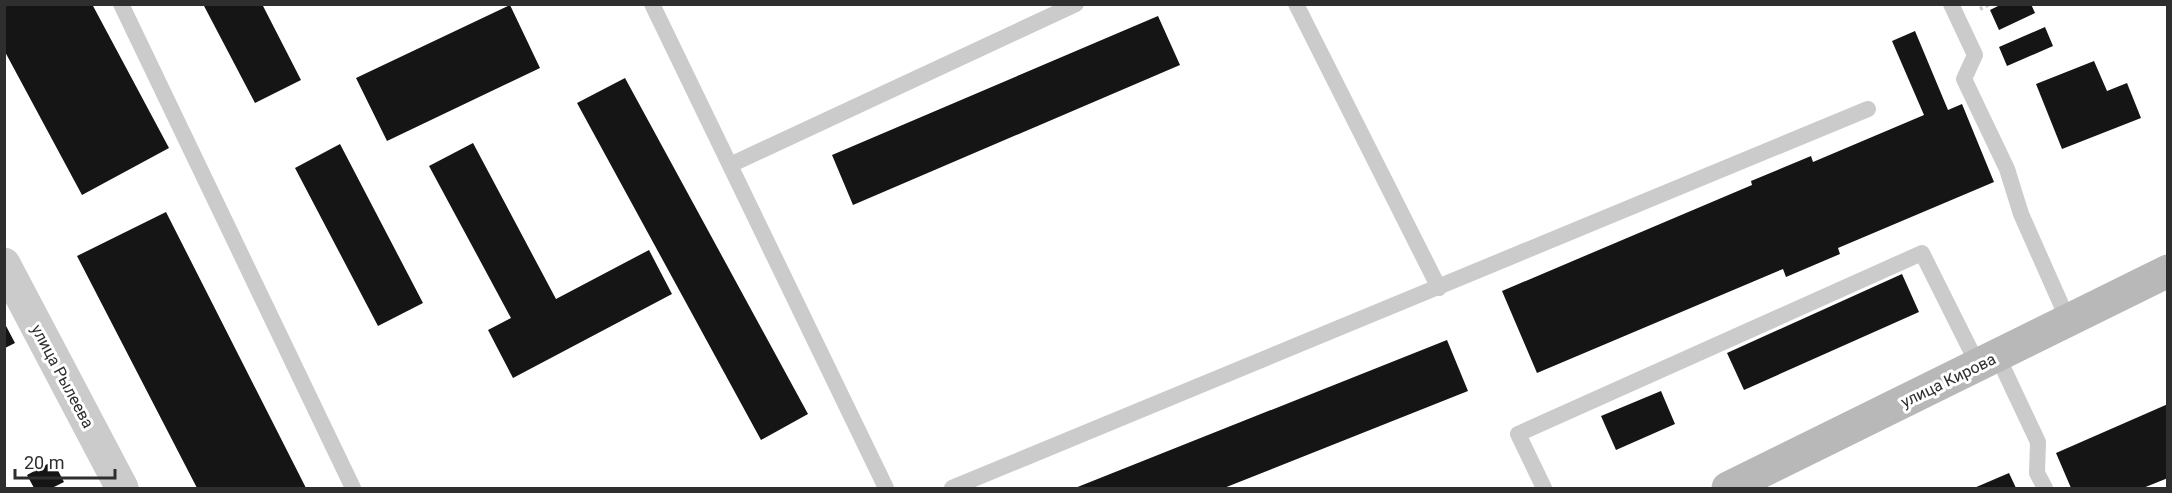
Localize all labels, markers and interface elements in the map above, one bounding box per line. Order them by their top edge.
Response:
street label: улица Рылеева [27,321,98,431]
street label: улица Кирова [1898,349,1999,412]
scale bar [15,442,116,480]
text: 20 m [24,452,64,473]

